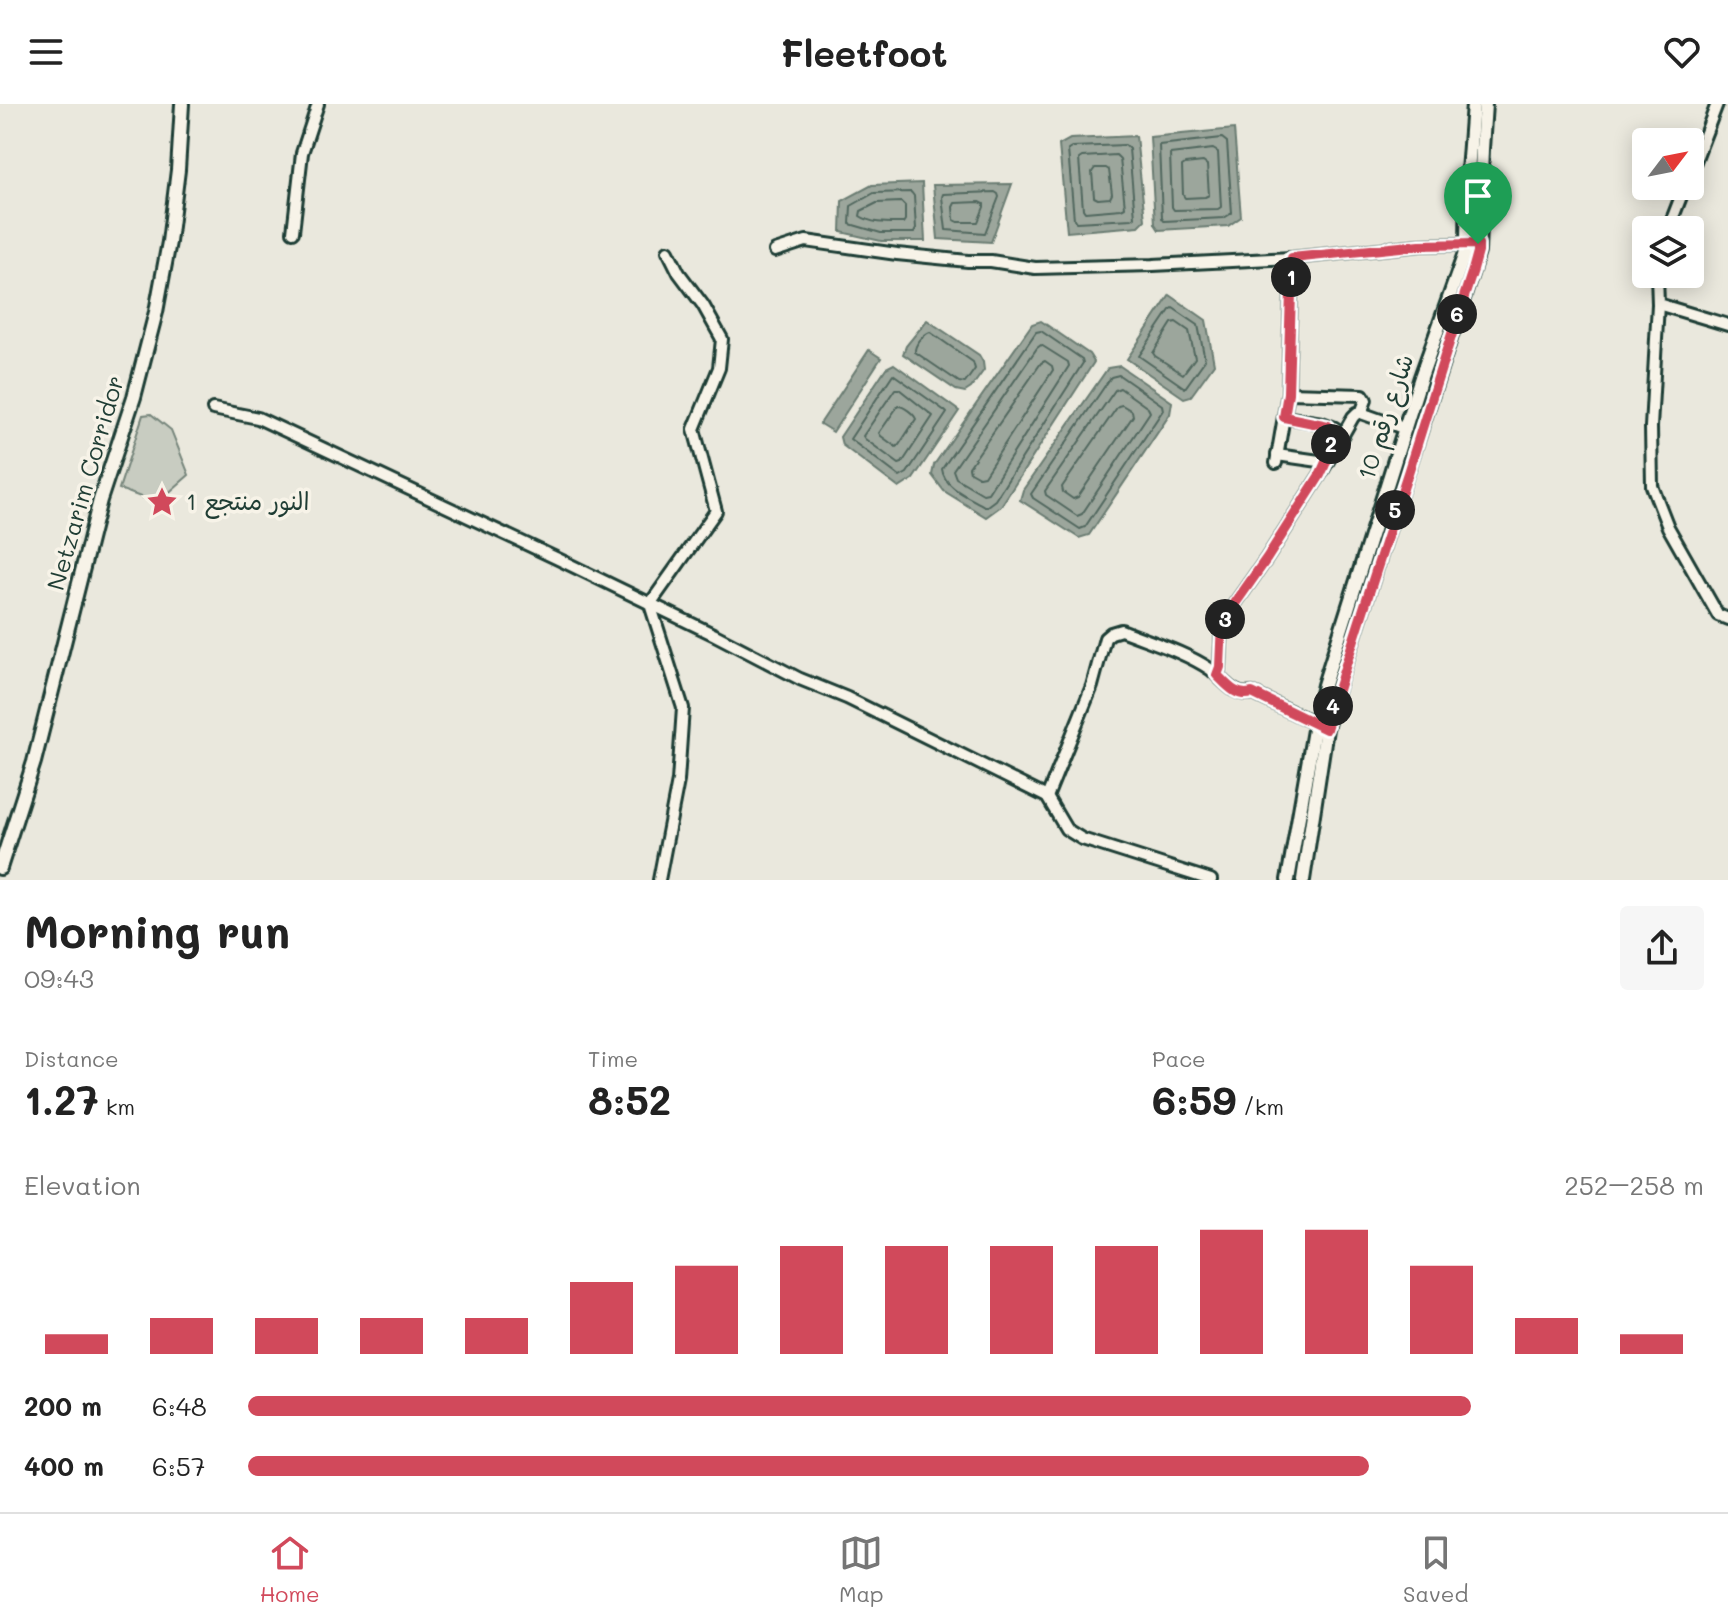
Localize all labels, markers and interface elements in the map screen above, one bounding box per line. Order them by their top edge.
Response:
text: Fleetfoot [781,29,947,76]
icon: menu [24,30,68,74]
icon: heart [1660,30,1704,74]
north arrow [1632,128,1704,200]
map controls [1632,128,1704,288]
pin [1444,162,1512,244]
icon: arrive [1456,174,1500,218]
button: layers [1632,216,1704,288]
pin: 1 [1271,257,1311,297]
text: 1 [1286,262,1296,291]
pin: 6 [1437,294,1477,334]
text: 6 [1450,299,1464,328]
street label: شارع رقم 10 [1350,350,1423,485]
street label: Netzarim Corridor [39,372,130,594]
pin: 2 [1311,424,1351,464]
text: 2 [1325,429,1337,458]
place icon: 1 النور منتجع [145,485,179,519]
place label: 1 النور منتجع [186,485,309,519]
pin: 5 [1375,490,1415,530]
text: 5 [1389,495,1401,524]
pin: 3 [1205,599,1245,639]
text: 3 [1218,604,1232,633]
pin: 4 [1313,686,1353,726]
text: 4 [1326,691,1340,720]
text: Morning run [24,902,290,959]
button: share [1620,906,1704,990]
text: 09:43 [24,961,94,995]
text: Distance [24,1044,119,1073]
text: Time [588,1044,638,1073]
text: Pace [1152,1044,1206,1073]
text: 1.27 [24,1073,99,1125]
text: 8:52 [588,1073,671,1125]
text: 6:59 [1152,1073,1236,1125]
text: km [99,1092,135,1121]
text: /km [1236,1092,1284,1121]
text: Elevation [24,1168,141,1202]
text: 252–258 m [1564,1168,1704,1202]
text: 200 m [24,1389,102,1423]
text: 6:48 [152,1389,207,1423]
text: 400 m [24,1449,104,1483]
text: 6:57 [152,1449,205,1483]
tab: Home [260,1531,320,1608]
tab: Map [839,1531,884,1608]
tab: Saved [1403,1531,1468,1608]

